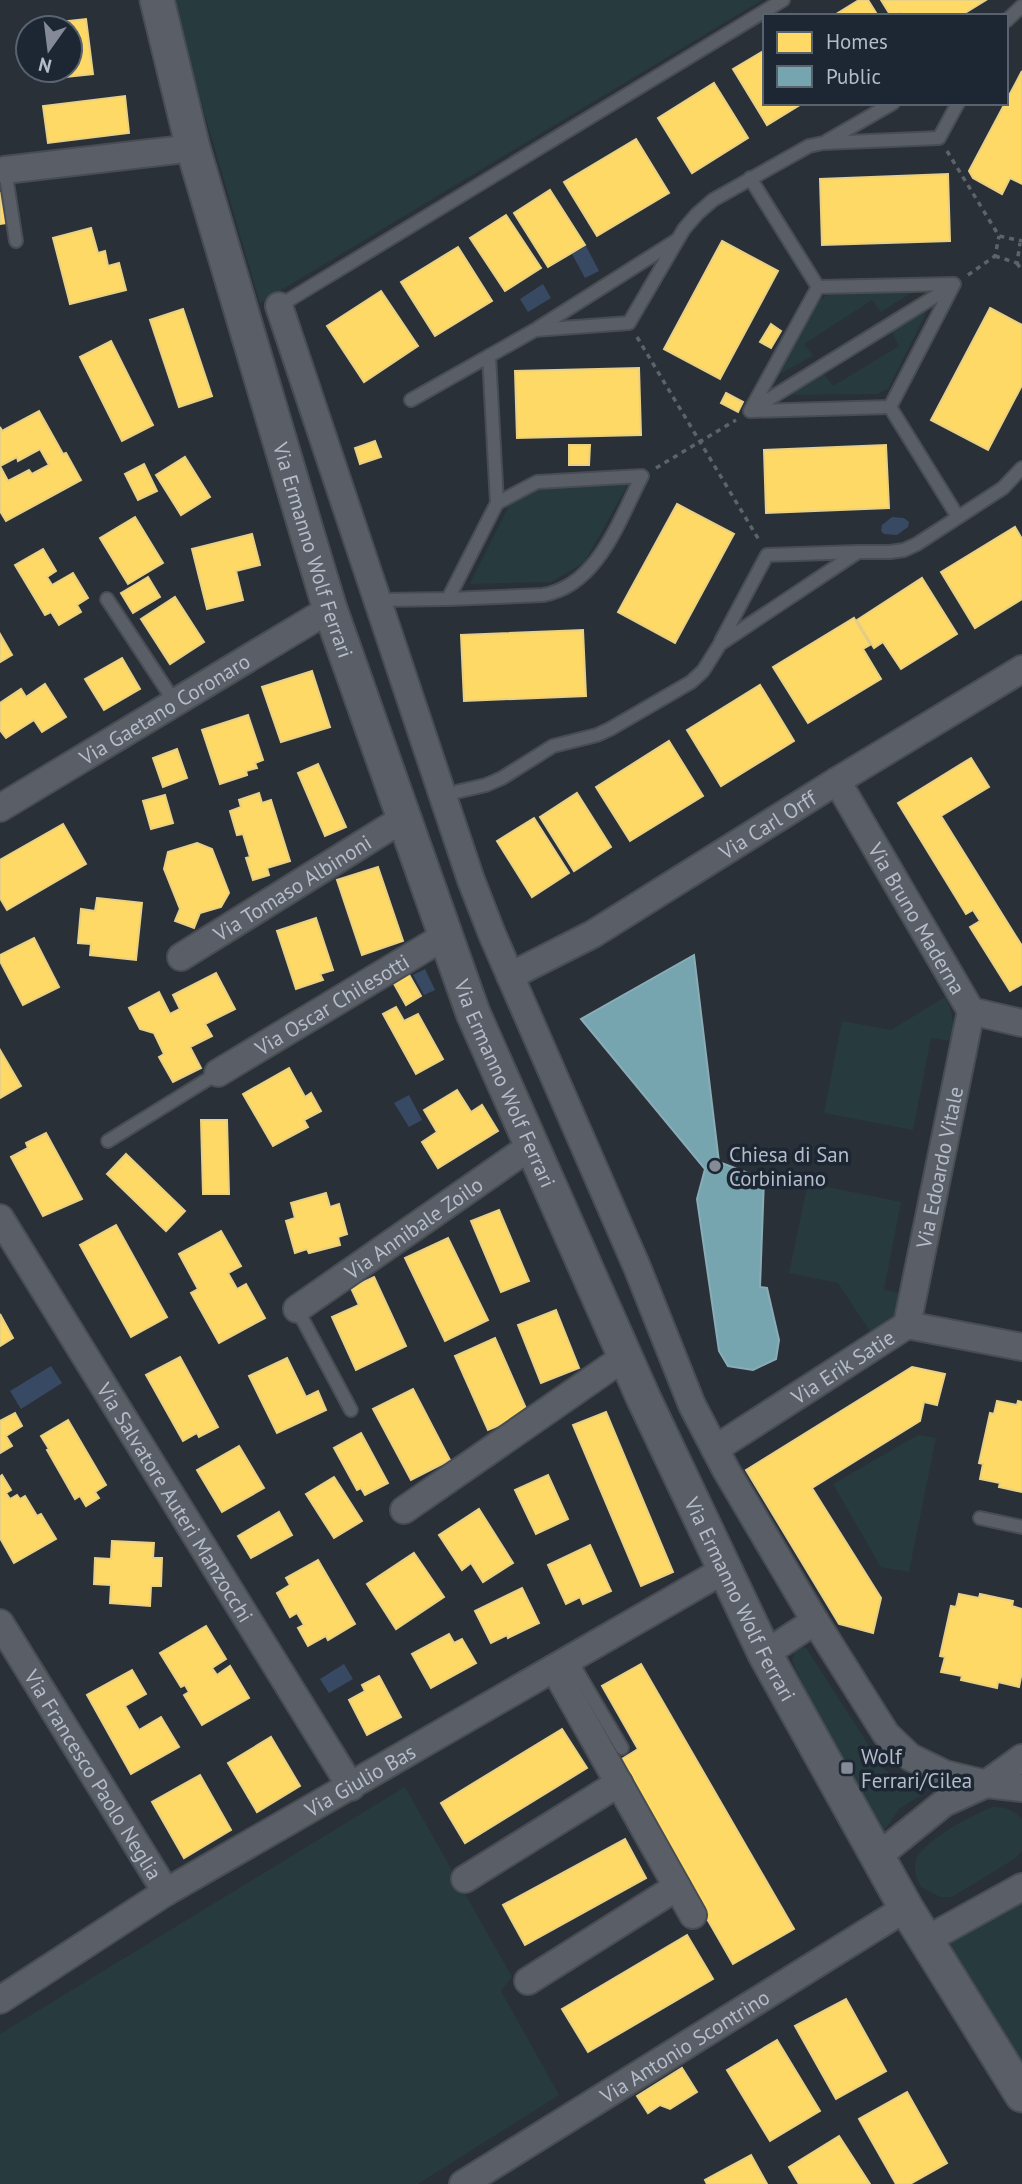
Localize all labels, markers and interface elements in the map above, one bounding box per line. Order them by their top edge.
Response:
north arrow [14,14,84,84]
legend [763,14,1008,105]
text: Homes [826,28,888,55]
text: N [36,52,54,79]
text: Public [826,63,881,90]
street label: Via Ermanno Wolf Ferrari [267,438,360,661]
street label: Via Gaetano Coronaro [73,647,255,771]
street label: Via Carl Orff [713,783,822,866]
street label: Via Tomaso Albinoni [207,828,376,948]
street label: Via Bruno Maderna [862,837,972,999]
street label: Via Oscar Chilesotti [249,947,414,1062]
street label: Via Ermanno Wolf Ferrari [448,975,562,1192]
street label: Via Edoardo Vitale [909,1084,969,1252]
place label: Chiesa di San Corbiniano [729,1141,849,1192]
marker: Chiesa di San Corbiniano [707,1158,723,1174]
street label: Via Annibale Zoilo [338,1170,488,1286]
street label: Via Erik Satie [785,1323,899,1410]
street label: Via Salvatore Auteri Manzocchi [91,1377,260,1627]
street label: Via Ermanno Wolf Ferrari [678,1492,802,1706]
street label: Via Francesco Paolo Neglia [18,1664,168,1884]
street label: Via Giulio Bas [299,1737,420,1823]
place label: Wolf Ferrari/Cilea [861,1743,972,1794]
marker: Wolf Ferrari/Cilea [839,1760,855,1776]
street label: Via Antonio Scontrino [594,1983,774,2109]

